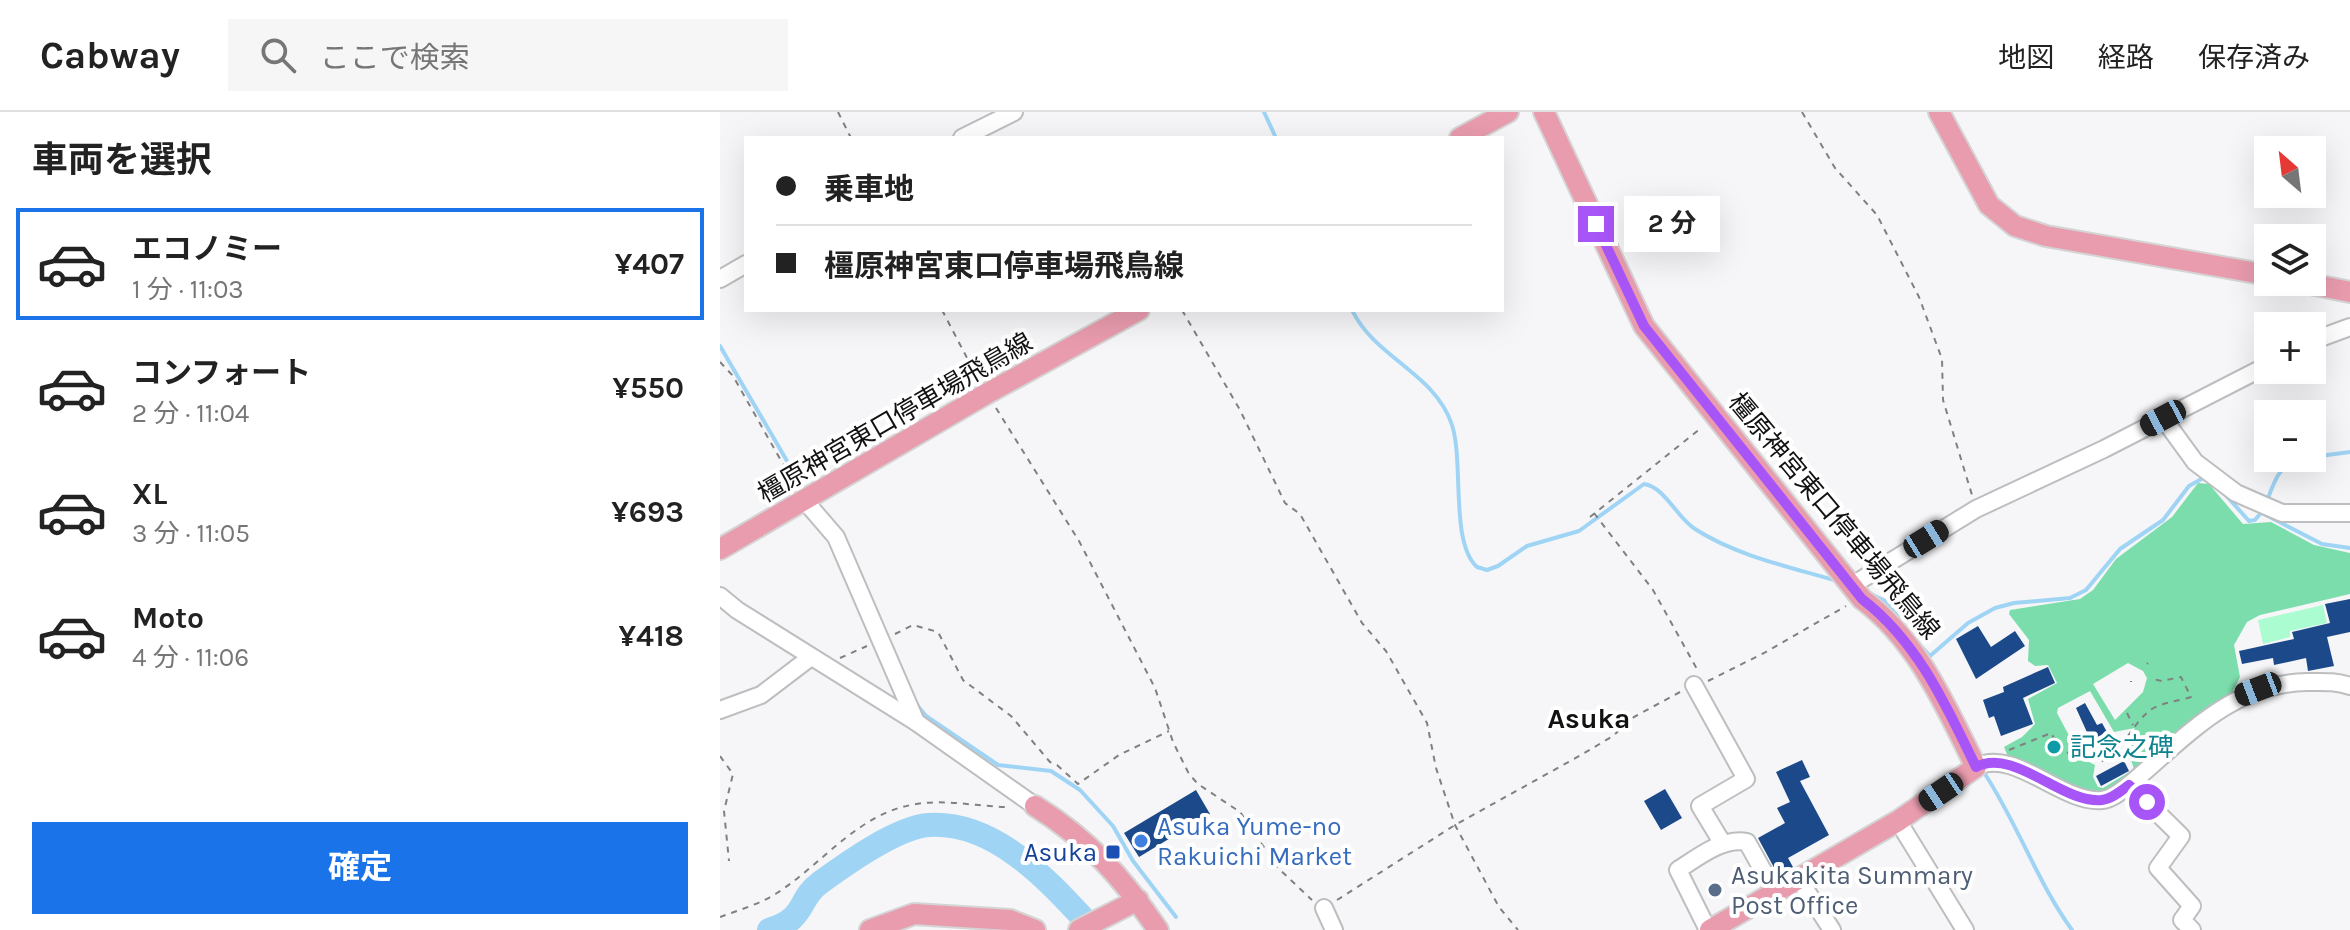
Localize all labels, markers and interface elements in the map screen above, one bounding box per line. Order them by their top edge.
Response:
search box [228,19,788,91]
text: Cabway [40,33,180,78]
icon: search [256,33,300,77]
text: ここで検索 [320,40,470,76]
text: 地図 [1998,41,2054,74]
text: 経路 [2098,41,2154,74]
text: 保存済み [2198,41,2310,74]
north arrow [2254,136,2326,208]
map controls [2254,136,2326,472]
text: 車両を選択 [32,139,212,181]
text: 乗車地 [824,171,914,207]
callout: 2 分 [1624,196,1720,252]
route end [1578,206,1614,242]
text: 2 分 [1648,208,1696,239]
button: layers [2254,224,2326,296]
icon: car [36,228,108,300]
text: エコノミー [132,231,282,267]
text: ¥407 [615,246,684,282]
text: 橿原神宮東口停車場飛鳥線 [824,248,1184,284]
text: 1 分 · 11:03 [132,274,244,305]
button: + [2254,312,2326,384]
street label: 橿原神宮東口停車場飛鳥線 [752,327,1038,509]
icon: car [36,352,108,424]
text: コンフォート [132,355,311,391]
text: ¥550 [613,370,684,406]
street label: 橿原神宮東口停車場飛鳥線 [1722,387,1946,645]
car [2136,396,2190,440]
text: 2 分 · 11:04 [132,398,249,429]
button: − [2254,400,2326,472]
icon: car [36,476,108,548]
text: XL [132,476,167,512]
text: ¥693 [611,494,684,530]
car [1899,516,1953,562]
text: 3 分 · 11:05 [132,518,250,549]
icon: car [36,600,108,672]
text: Moto [132,600,204,636]
text: ¥418 [618,618,684,654]
text: 4 分 · 11:06 [132,642,249,673]
car [2231,669,2285,709]
district label: Asuka [1548,702,1630,735]
place label: 記念之碑 [2070,732,2174,763]
marker: 記念之碑 [2045,738,2063,756]
car [1914,769,1968,815]
route start [2129,784,2165,820]
place label: Asuka Yume-no Rakuichi Market [1157,811,1352,872]
button: 確定 [32,822,688,914]
marker: Asuka Yume-no Rakuichi Market [1132,832,1150,850]
place label: Asuka [1024,837,1097,868]
marker: Asuka [1104,843,1122,861]
place label: Asukakita Summary Post Office [1731,860,1973,921]
marker: Asukakita Summary Post Office [1706,881,1724,899]

